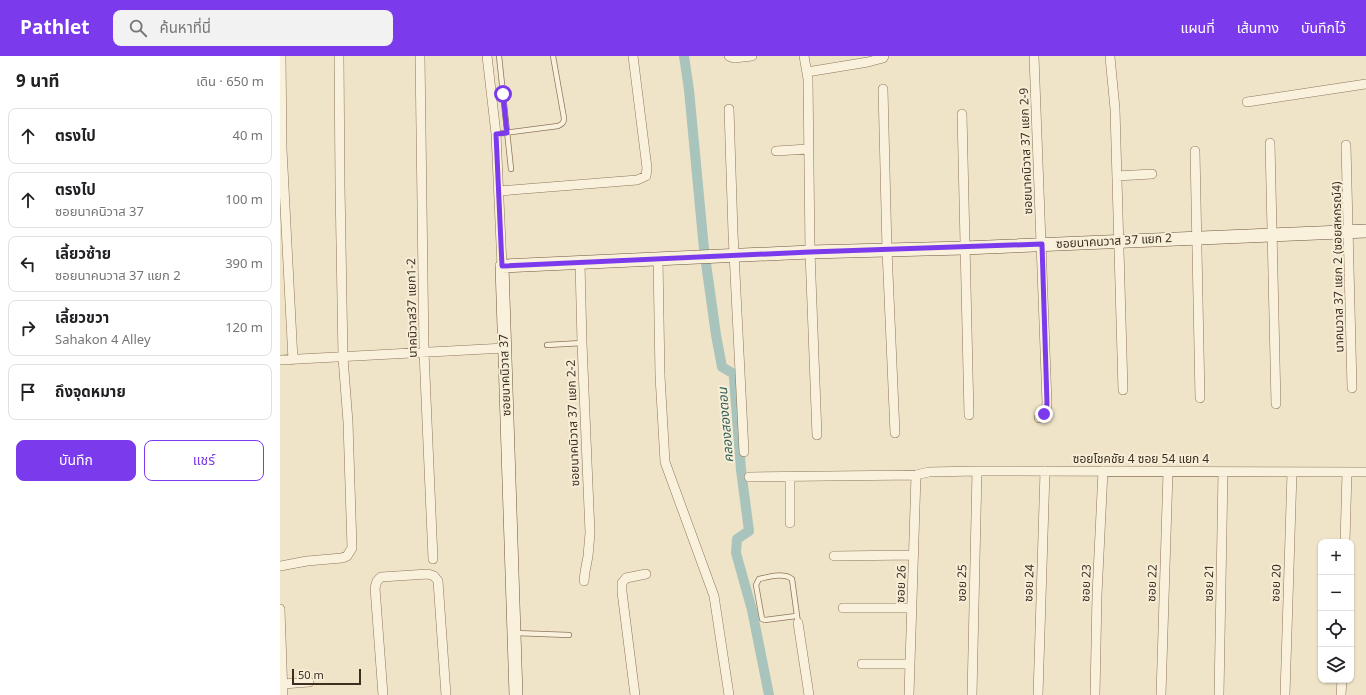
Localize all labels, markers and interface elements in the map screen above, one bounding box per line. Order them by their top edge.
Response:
search box [113,10,393,46]
text: Pathlet [20,14,89,43]
icon: search [127,17,149,39]
text: ค้นหาที่นี่ [159,17,211,40]
text: แผนที่ [1181,18,1215,39]
text: เส้นทาง [1237,18,1279,39]
text: บันทึกไว้ [1301,18,1346,39]
text: 9 นาที [16,69,59,95]
text: เดิน · 650 m [196,72,264,92]
route start [494,85,512,103]
street label: ซอยนาคนิวาส 37 แยก 2-9 [1015,87,1037,215]
icon: ahead [17,125,39,147]
text: ตรงไป [55,125,96,148]
text: 40 m [233,126,263,146]
text: ตรงไป [55,179,96,202]
street label: นาคนวาส 37 แยก 2 (ซอยสหกรณ์4) [1328,181,1348,353]
icon: ahead [17,189,39,211]
text: 100 m [225,190,263,210]
text: ซอยนาคนิวาส 37 [55,202,144,222]
street label: ซอยนาคนวาส 37 แยก 2 [1056,229,1173,253]
text: เลี้ยวซ้าย [55,243,111,266]
icon: left [17,253,39,275]
text: 390 m [225,254,263,274]
street label: นาคนิวาส37 แยก1-2 [402,258,422,358]
text: ซอยนาคนวาส 37 แยก 2 [55,266,181,286]
text: เลี้ยวขวา [55,307,109,330]
icon: right [17,317,39,339]
text: 120 m [225,318,263,338]
text: Sahakon 4 Alley [55,330,151,350]
street label: ซอยนาคนิวาส 37 [495,334,515,416]
street label: ซอยนาคนิวาส 37 แยก 2-2 [562,359,584,487]
icon: arrive [17,381,39,403]
text: ถึงจุดหมาย [55,381,126,404]
water label: คลองสองตอน [713,386,739,463]
route end [1035,405,1053,423]
button: บันทึก [16,440,136,481]
button: แชร์ [144,440,264,481]
street label: ซอยโชคชัย 4 ซอย 54 แยก 4 [1073,450,1209,468]
map controls [1318,539,1354,683]
button: + [1318,539,1354,575]
street label: ซอย 25 [953,564,971,602]
street label: ซอย 24 [1019,564,1039,602]
street label: ซอย 23 [1076,564,1096,602]
street label: ซอย 22 [1142,564,1162,602]
street label: ซอย 21 [1200,564,1218,602]
street label: ซอย 20 [1266,564,1286,602]
street label: ซอย 26 [891,565,911,603]
button: − [1318,575,1354,611]
button: locate [1318,611,1354,647]
button: layers [1318,647,1354,683]
scale bar [292,667,361,686]
text: 50 m [298,667,324,684]

